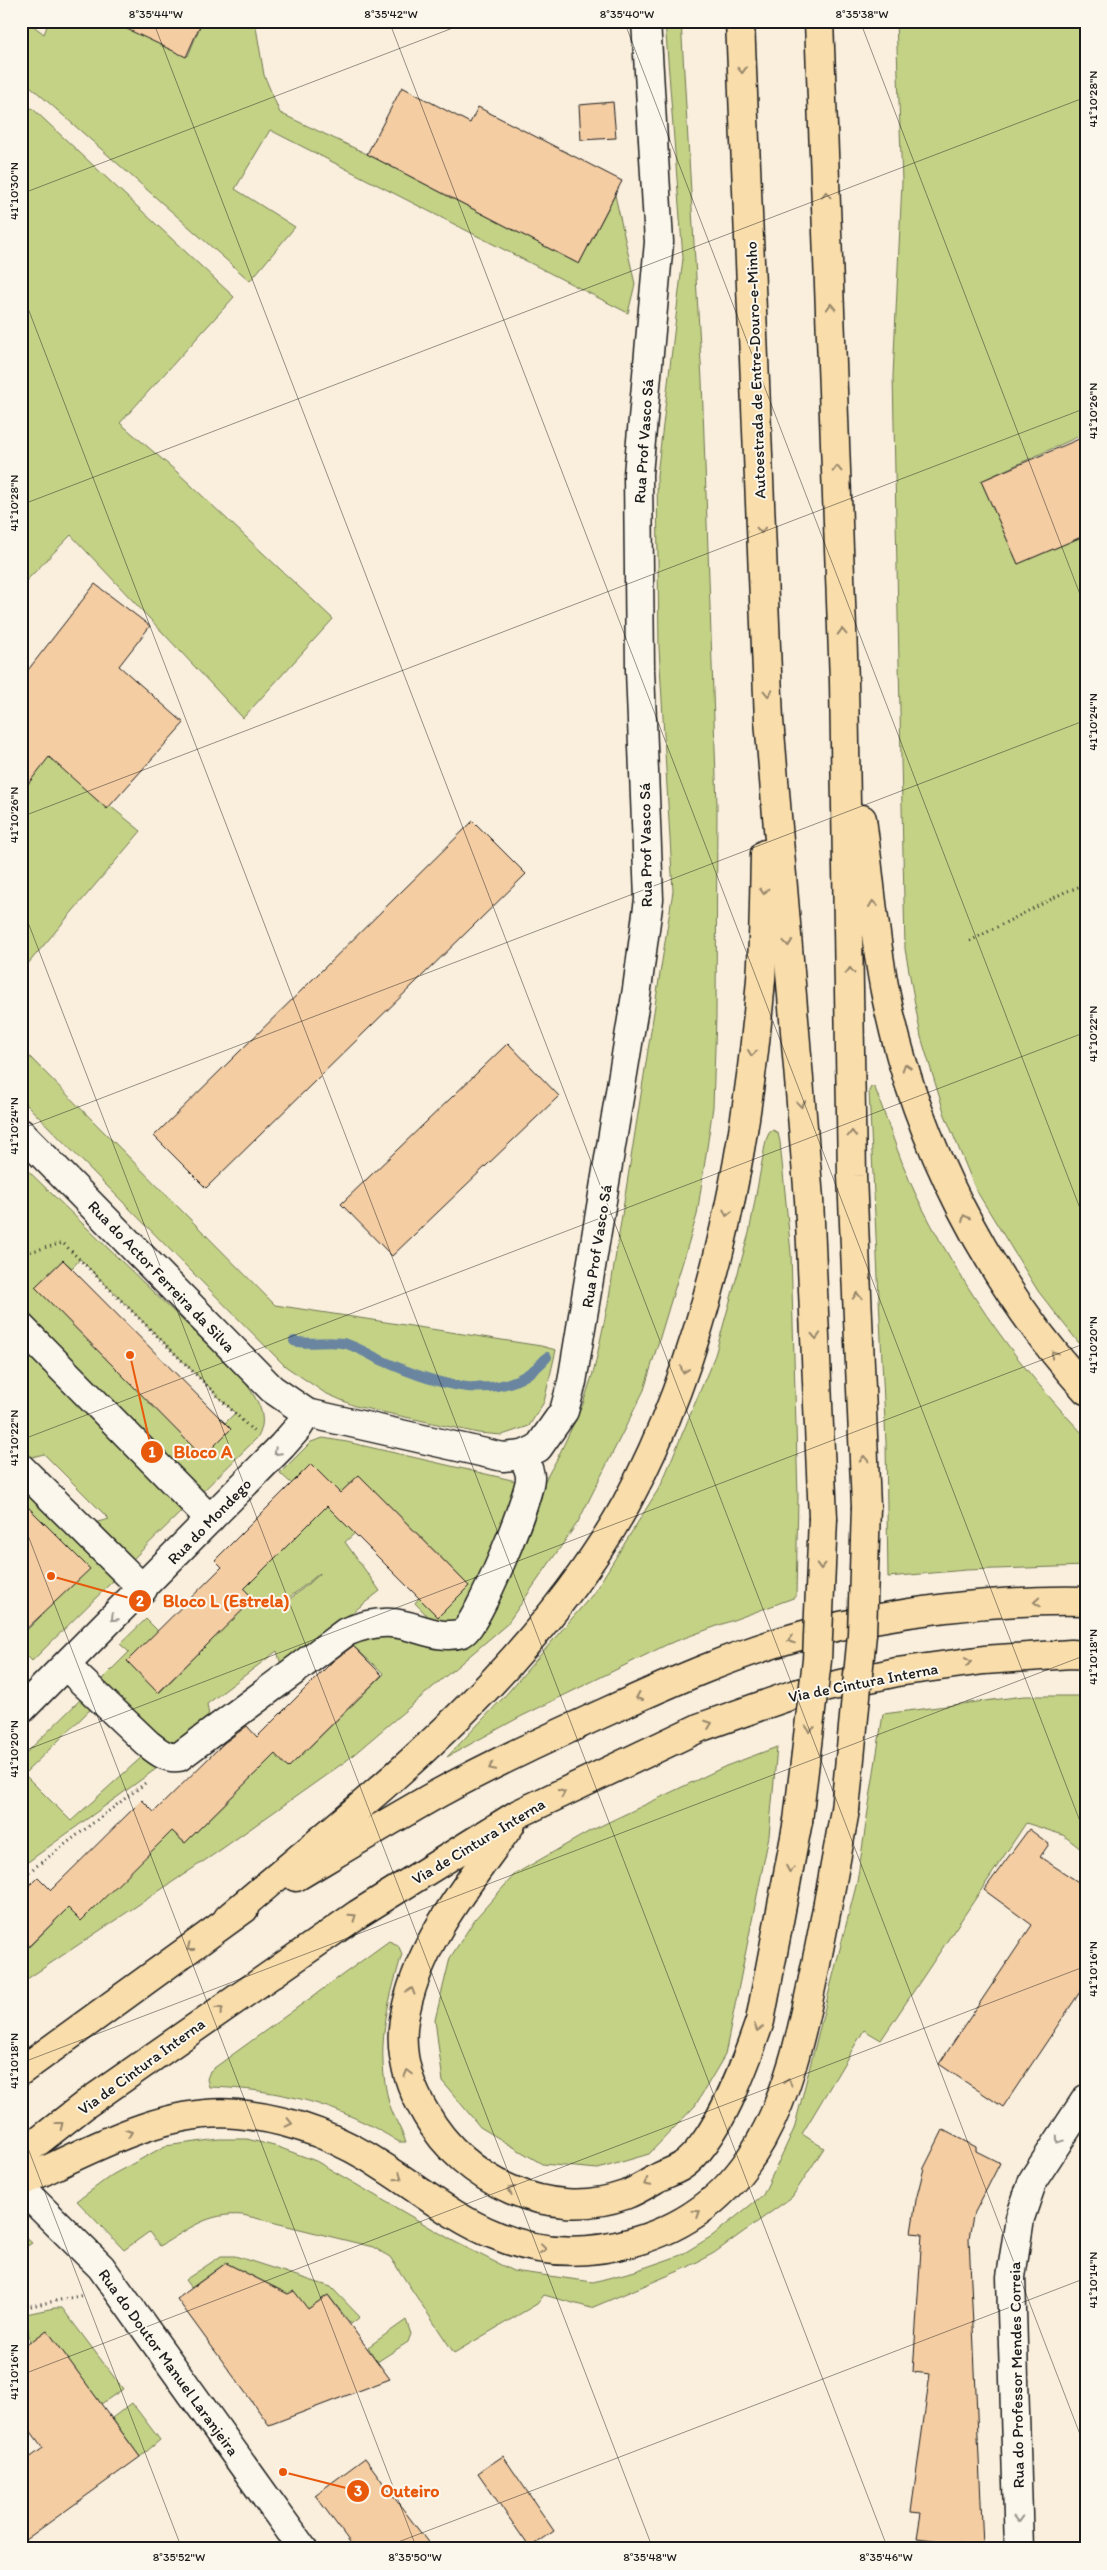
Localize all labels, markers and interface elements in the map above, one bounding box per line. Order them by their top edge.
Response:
text: 8°35'44"W [129,7,183,21]
text: 8°35'42"W [364,7,418,21]
text: 8°35'40"W [600,7,654,21]
text: 8°35'38"W [836,7,888,21]
one-way arrow [736,66,747,74]
text: 41°10'28"N [1086,71,1100,127]
text: 41°10'30"N [7,162,21,220]
one-way arrow [821,191,832,199]
street label: Autoestrada de Entre-Douro-e-Minho [742,241,769,499]
one-way arrow [825,303,836,311]
street label: Rua Prof Vasco Sá [630,377,657,504]
text: 41°10'26"N [1086,383,1100,439]
one-way arrow [831,465,842,473]
text: 41°10'28"N [7,475,21,531]
one-way arrow [756,526,767,534]
one-way arrow [837,628,848,636]
one-way arrow [762,689,773,697]
text: 41°10'24"N [1086,693,1100,751]
street label: Rua Prof Vasco Sá [635,782,656,908]
text: 41°10'26"N [7,787,21,843]
one-way arrow [758,887,769,895]
one-way arrow [868,900,879,908]
one-way arrow [782,939,793,947]
one-way arrow [845,967,855,975]
text: 41°10'22"N [1086,1006,1100,1062]
one-way arrow [747,1049,758,1057]
one-way arrow [901,1063,911,1071]
text: 41°10'24"N [7,1097,21,1155]
one-way arrow [795,1101,806,1109]
one-way arrow [847,1130,857,1138]
street label: Rua Prof Vasco Sá [577,1182,616,1309]
street label: Rua do Actor Ferreira da Silva [84,1197,239,1356]
one-way arrow [722,1209,733,1218]
one-way arrow [962,1214,972,1223]
one-way arrow [852,1292,863,1300]
text: 41°10'20"N [1086,1316,1100,1374]
one-way arrow [811,1333,821,1341]
one-way arrow [1051,1350,1060,1360]
one-way arrow [680,1365,690,1373]
text: 41°10'22"N [7,1410,21,1466]
callout: Bloco A [139,1436,243,1469]
text: Bloco A [174,1441,233,1463]
text: 1 [149,1443,156,1461]
one-way arrow [274,1446,283,1455]
one-way arrow [859,1454,869,1462]
street label: Rua do Mondego [163,1474,255,1568]
one-way arrow [816,1563,827,1571]
callout: Bloco L (Estrela) [127,1585,299,1618]
text: Bloco L (Estrela) [163,1590,289,1612]
text: 2 [136,1592,144,1610]
one-way arrow [1033,1597,1041,1608]
one-way arrow [111,1612,120,1621]
text: 41°10'18"N [1086,1629,1100,1685]
one-way arrow [787,1634,795,1644]
one-way arrow [964,1657,972,1668]
street label: Via de Cintura Interna [787,1659,940,1706]
one-way arrow [635,1690,644,1701]
text: 41°10'20"N [7,1720,21,1778]
one-way arrow [704,1720,713,1730]
one-way arrow [805,1725,816,1733]
one-way arrow [488,1761,497,1771]
one-way arrow [557,1789,566,1800]
street label: Via de Cintura Interna [408,1794,548,1889]
one-way arrow [785,1865,795,1873]
one-way arrow [347,1914,357,1923]
text: 41°10'16"N [1086,1941,1100,1997]
one-way arrow [187,1942,196,1950]
one-way arrow [405,1987,415,1996]
one-way arrow [214,2007,224,2016]
street label: Via de Cintura Interna [74,2014,208,2119]
one-way arrow [753,2023,763,2032]
text: 41°10'18"N [7,2033,21,2089]
one-way arrow [403,2068,414,2077]
one-way arrow [782,2078,792,2086]
one-way arrow [284,2117,293,2127]
one-way arrow [54,2122,63,2131]
one-way arrow [125,2129,133,2139]
one-way arrow [1056,2134,1065,2144]
one-way arrow [393,2171,402,2180]
one-way arrow [644,2177,653,2187]
one-way arrow [507,2186,516,2196]
one-way arrow [692,2209,701,2219]
one-way arrow [539,2243,547,2254]
text: 41°10'14"N [1086,2252,1100,2308]
street label: Rua do Professor Mendes Correia [1005,2261,1028,2489]
street label: Rua do Doutor Manuel Laranjeira [94,2265,243,2460]
text: 41°10'16"N [7,2344,21,2400]
callout: Outeiro [346,2475,450,2508]
text: Outeiro [381,2480,439,2502]
text: 3 [354,2482,362,2500]
one-way arrow [1013,2516,1023,2524]
text: 8°35'52"W [153,2550,205,2564]
text: 8°35'50"W [388,2550,442,2564]
text: 8°35'48"W [623,2550,677,2564]
text: 8°35'46"W [859,2550,913,2564]

